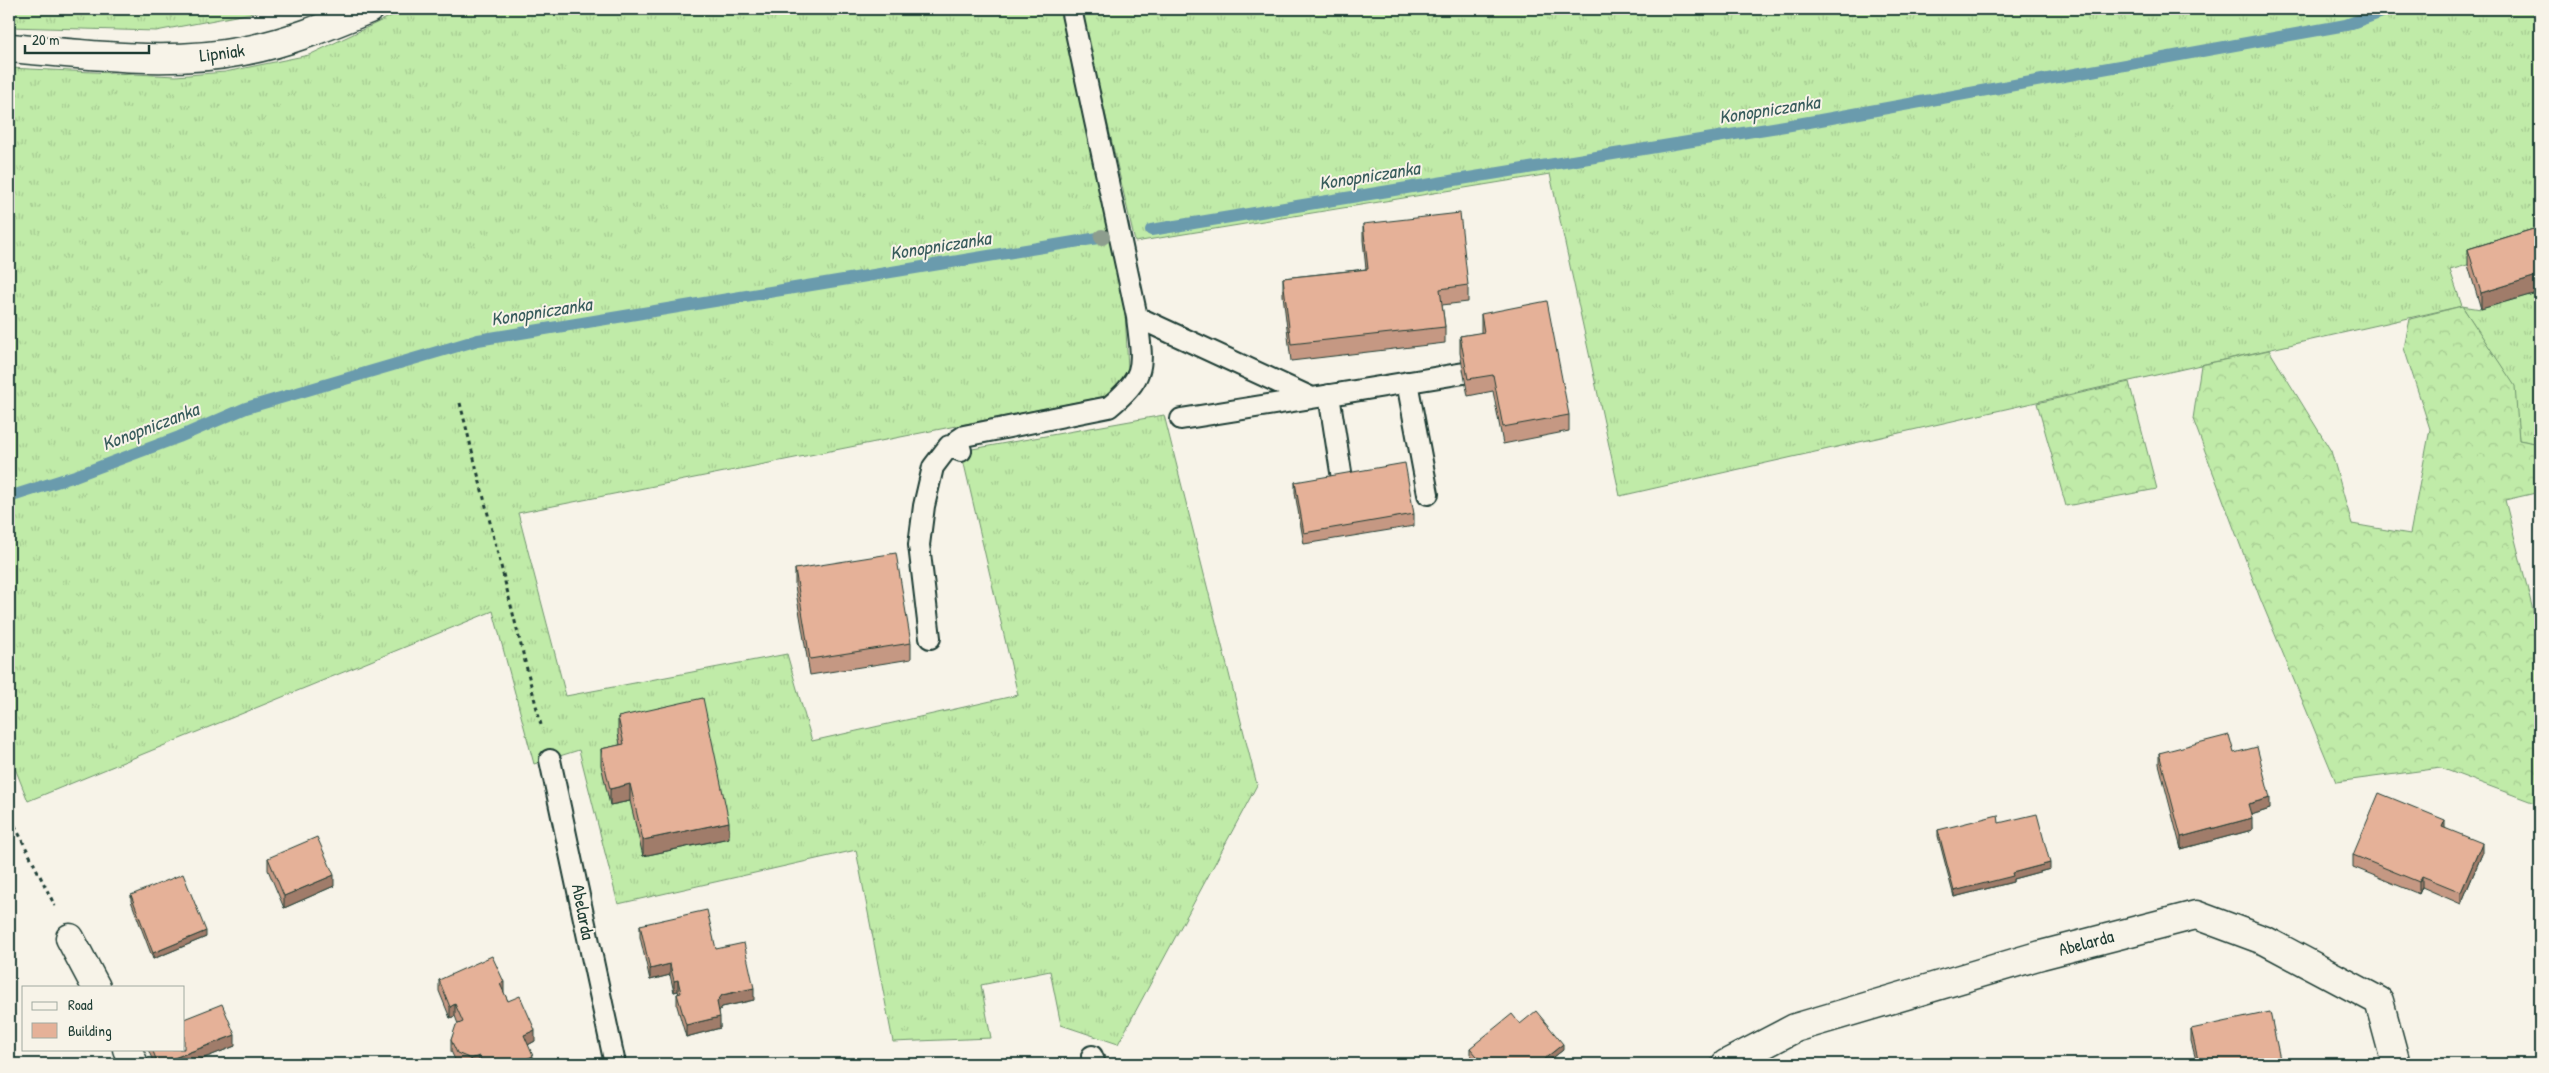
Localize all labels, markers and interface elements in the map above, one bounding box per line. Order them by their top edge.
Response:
scale bar [25,22,149,54]
text: 20 m [32,29,59,50]
street label: Lipniak [198,37,246,68]
water label: Konopniczanka [1717,88,1824,130]
water label: Konopniczanka [1317,154,1424,196]
water label: Konopniczanka [888,224,995,266]
water label: Konopniczanka [489,290,596,332]
water label: Konopniczanka [98,395,205,456]
street label: Abelarda [566,882,601,942]
street label: Abelarda [2055,923,2116,962]
legend [22,986,185,1050]
text: Road [68,994,93,1015]
text: Building [68,1020,112,1041]

